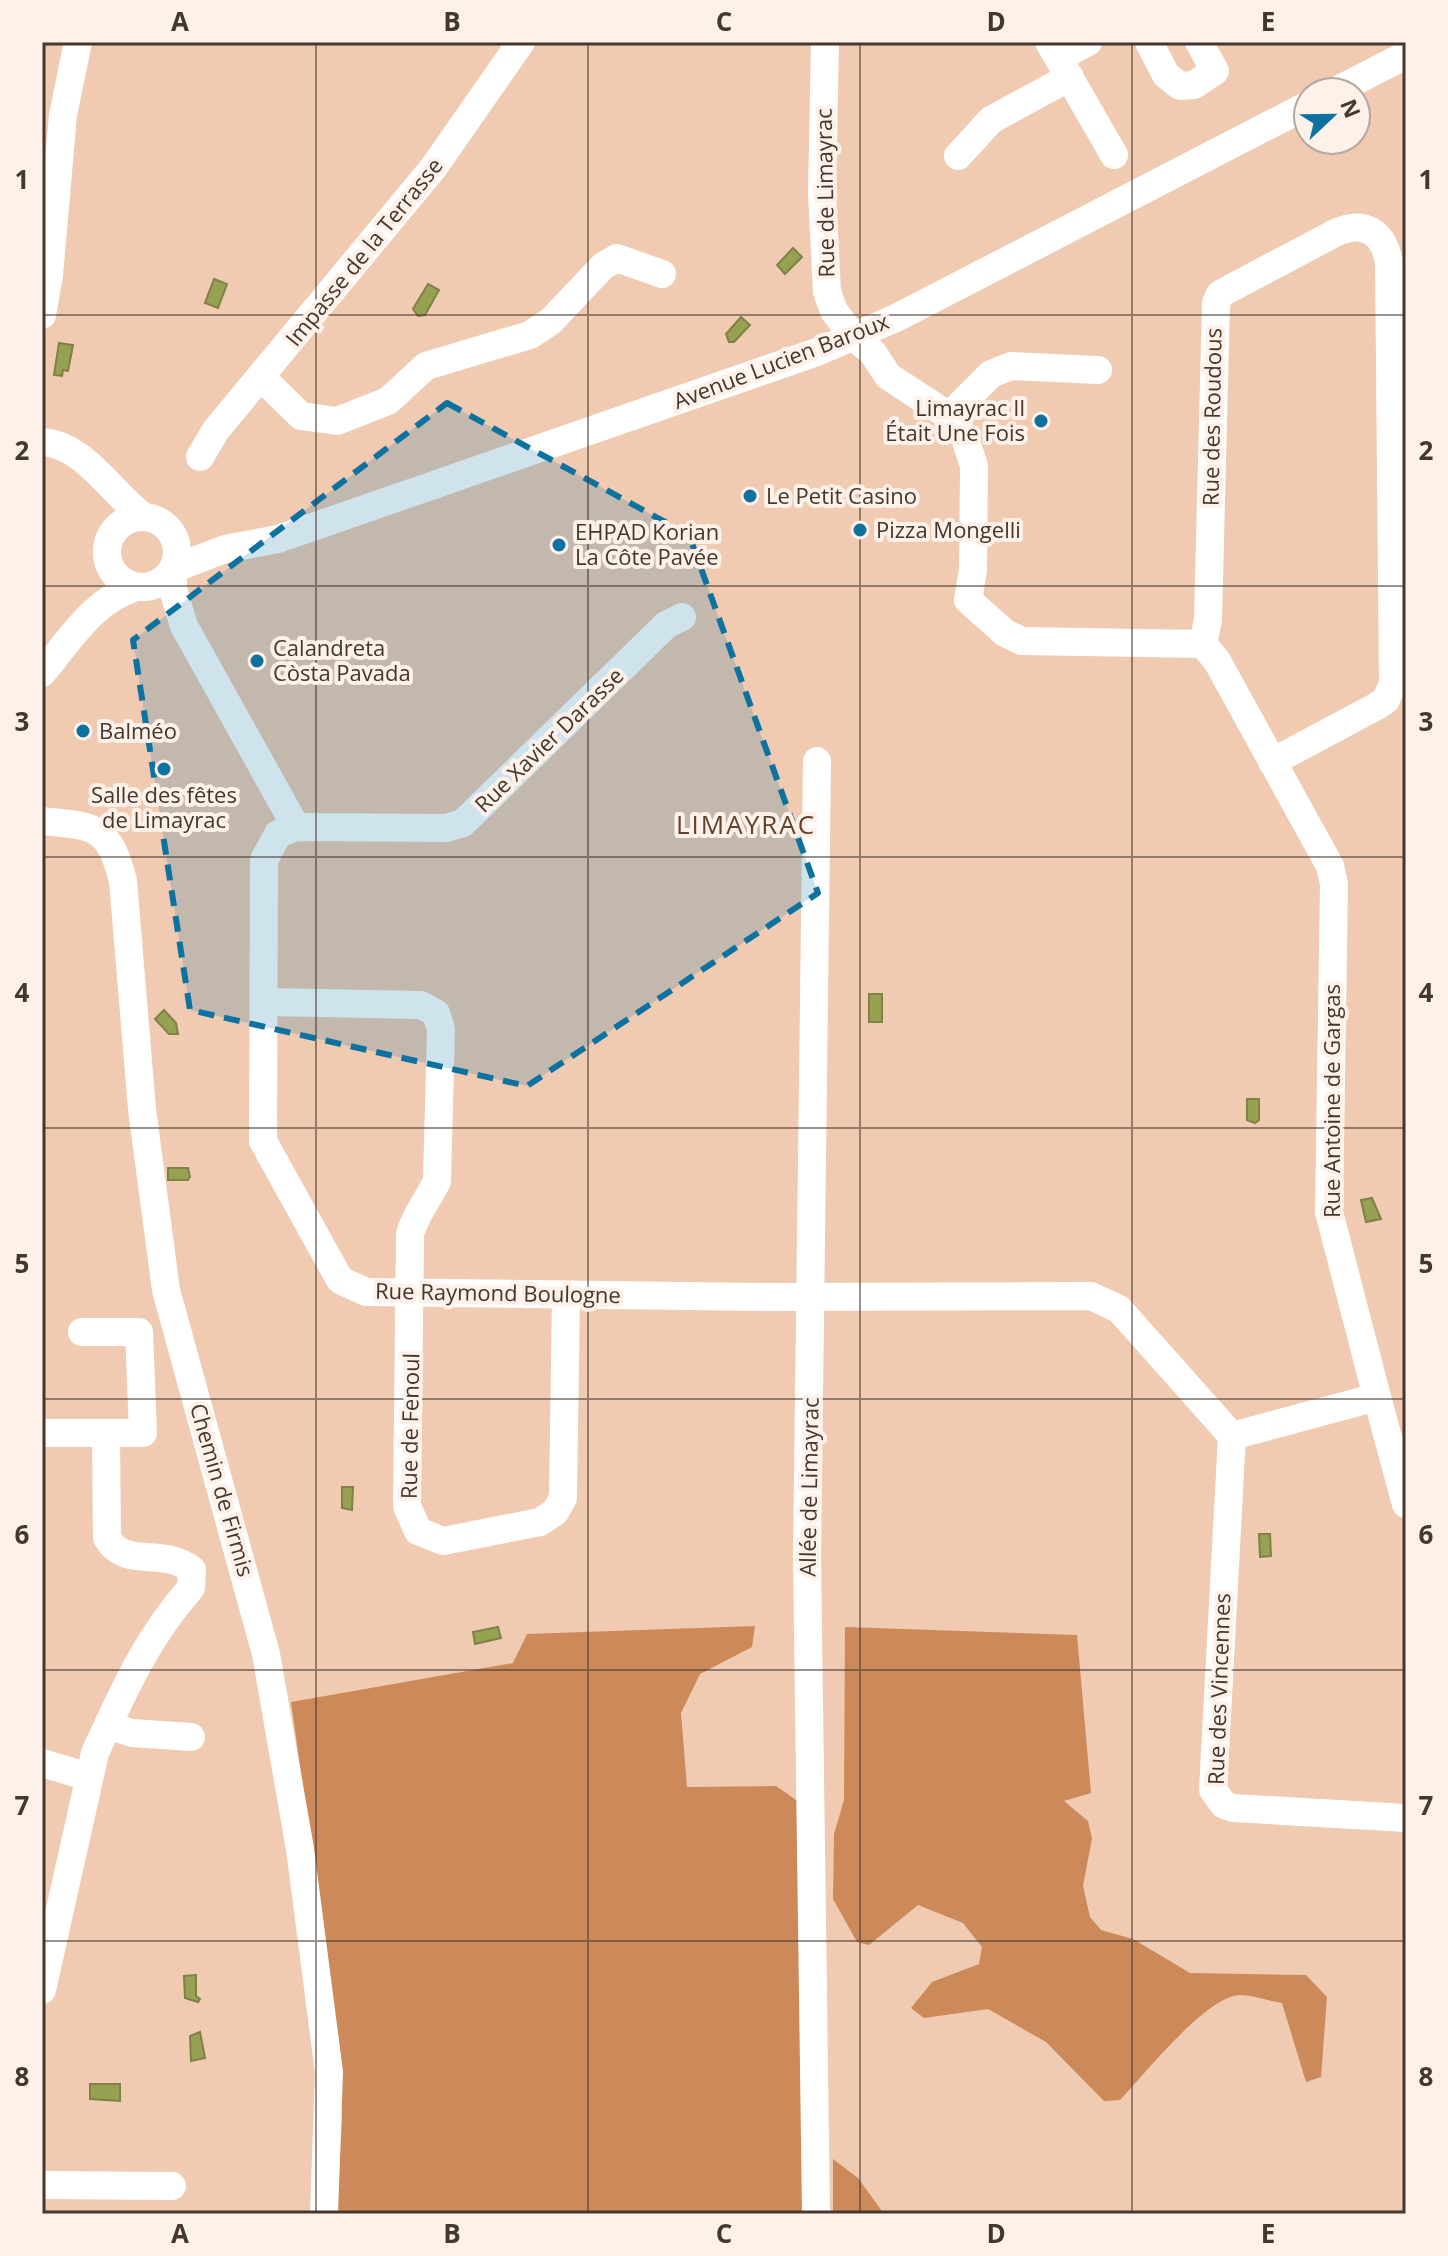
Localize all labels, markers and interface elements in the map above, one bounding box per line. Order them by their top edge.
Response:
text: A [171,3,189,39]
text: B [443,3,461,39]
text: C [716,3,732,39]
text: D [986,3,1006,39]
text: E [1261,3,1275,39]
north arrow [1292,76,1372,156]
text: N [1334,94,1369,122]
street label: Rue de Limayrac [808,108,840,278]
street label: Impasse de la Terrasse [278,151,449,352]
text: 1 [15,161,29,197]
text: 1 [1419,161,1433,197]
street label: Avenue Lucien Baroux [669,305,893,415]
street label: Rue des Roudous [1194,328,1228,506]
place label: Limayrac Il Était Une Fois [885,392,1025,447]
marker: Limayrac Il Était Une Fois [1032,412,1050,430]
text: 2 [15,432,30,468]
text: 2 [1419,432,1434,468]
place label: Le Petit Casino [766,480,917,510]
marker: Le Petit Casino [741,487,759,505]
place label: Pizza Mongelli [876,514,1021,544]
place label: EHPAD Korian La Côte Pavée [575,516,719,571]
marker: Pizza Mongelli [851,521,869,539]
marker: EHPAD Korian La Côte Pavée [550,536,568,554]
place label: Calandreta Còsta Pavada [273,632,411,687]
marker: Calandreta Còsta Pavada [248,652,266,670]
street label: Rue Xavier Darasse [467,660,629,818]
text: 3 [15,703,29,739]
text: 3 [1419,703,1433,739]
place label: Balméo [99,715,177,745]
marker: Balméo [74,722,92,740]
marker: Salle des fêtes de Limayrac [155,760,173,778]
place label: Salle des fêtes de Limayrac [91,779,237,834]
district label: LIMAYRAC [676,806,816,842]
text: 4 [15,974,30,1010]
text: 4 [1419,974,1434,1010]
street label: Rue Antoine de Gargas [1316,984,1346,1218]
text: 5 [15,1245,29,1281]
text: 5 [1419,1245,1433,1281]
street label: Rue Raymond Boulogne [375,1275,621,1309]
street label: Rue de Fenoul [393,1353,425,1499]
street label: Allée de Limayrac [791,1397,825,1577]
street label: Chemin de Firmis [184,1400,262,1580]
text: 6 [15,1516,30,1552]
text: 6 [1419,1516,1434,1552]
street label: Rue des Vincennes [1200,1592,1236,1785]
text: 7 [15,1787,30,1823]
text: 7 [1419,1787,1434,1823]
text: 8 [15,2058,29,2094]
text: 8 [1419,2058,1433,2094]
text: A [171,2215,189,2251]
text: B [443,2215,461,2251]
text: C [716,2215,732,2251]
text: D [986,2215,1006,2251]
text: E [1261,2215,1275,2251]

